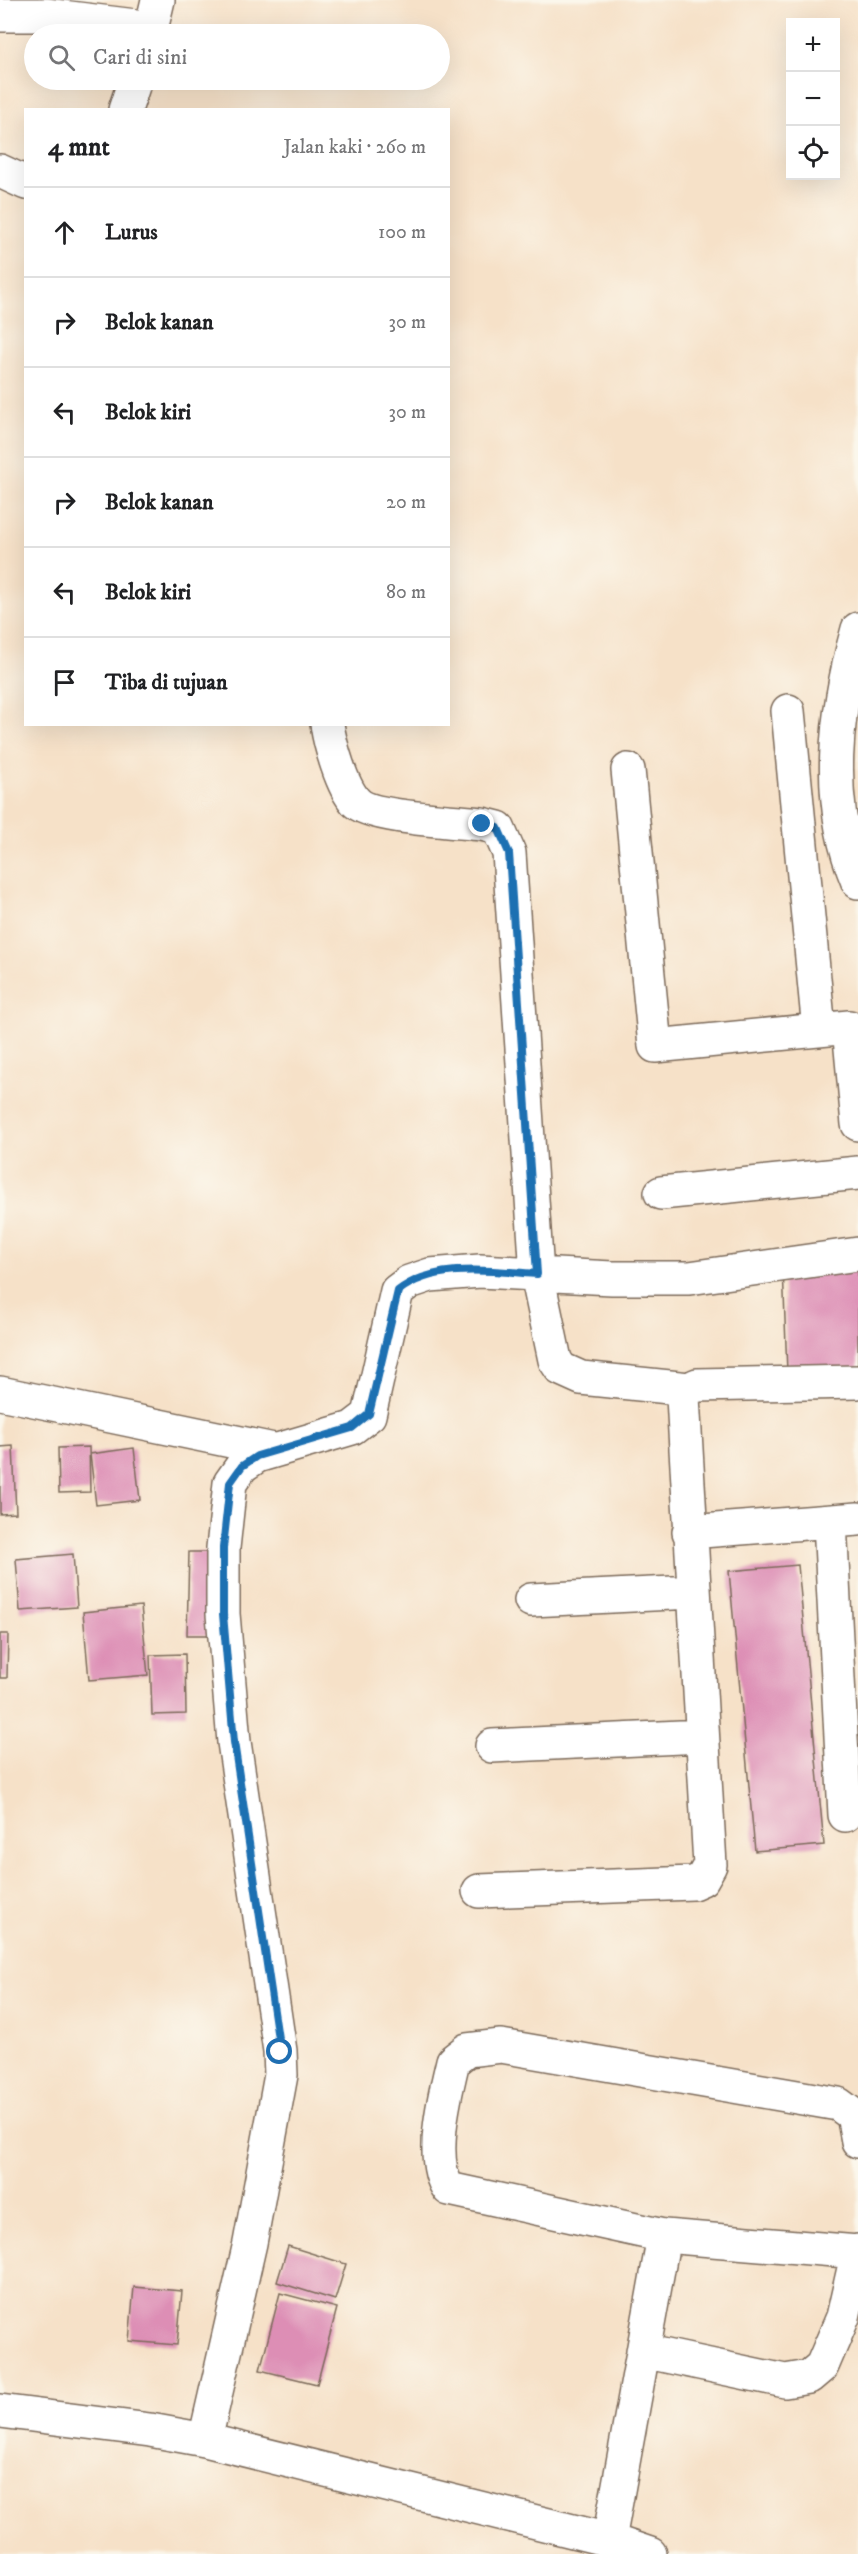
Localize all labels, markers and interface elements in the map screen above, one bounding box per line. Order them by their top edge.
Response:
map controls [786,18,840,180]
button: + [786,18,840,72]
search box [24,24,450,90]
icon: search [45,41,78,74]
text: Cari di sini [93,44,187,71]
button: − [786,72,840,126]
button: locate [786,126,840,180]
text: 4 mnt [48,131,110,164]
text: Jalan kaki · 260 m [284,135,426,160]
icon: ahead [48,216,81,249]
text: Lurus [105,219,158,246]
text: 100 m [378,220,426,245]
icon: right [48,306,81,339]
text: Belok kanan [105,309,213,336]
text: 30 m [388,310,426,335]
icon: left [48,396,81,429]
text: Belok kiri [105,399,191,426]
text: 30 m [388,400,426,425]
icon: right [48,486,81,519]
text: Belok kanan [105,489,213,516]
text: 20 m [386,490,426,515]
icon: left [48,576,81,609]
text: Belok kiri [105,579,191,606]
text: 80 m [386,580,426,605]
icon: arrive [48,666,81,699]
text: Tiba di tujuan [105,669,227,696]
route end [468,810,494,836]
route start [266,2038,292,2064]

